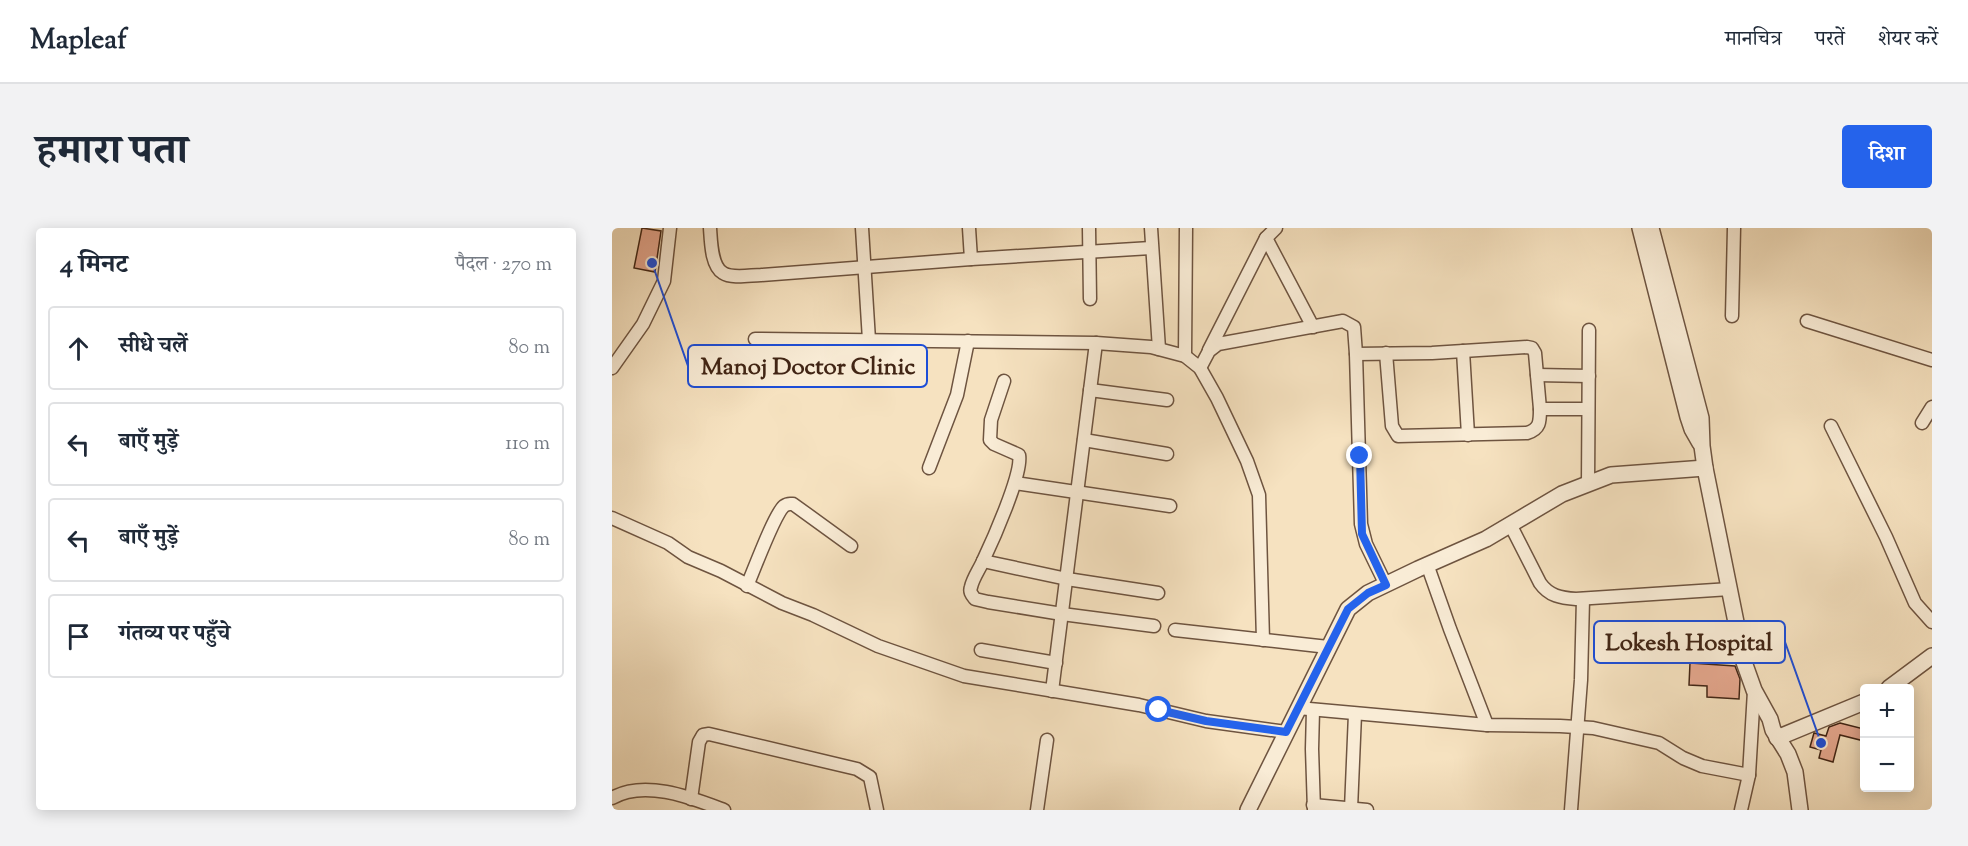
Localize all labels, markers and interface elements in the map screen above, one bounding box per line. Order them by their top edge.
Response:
text: Mapleaf [30,21,127,61]
text: मानचित्र [1725,25,1782,55]
text: परतें [1815,25,1845,55]
text: शेयर करें [1878,25,1938,55]
text: हमारा पता [36,123,188,183]
button: दिशा [1842,125,1932,188]
text: 4 मिनट [60,247,128,284]
text: पैदल · 270 m [455,251,552,280]
text: सीधे चलें [119,331,188,363]
icon: ahead [62,332,95,365]
text: 80 m [509,334,550,363]
callout: Manoj Doctor Clinic [688,345,927,387]
text: Manoj Doctor Clinic [701,351,916,385]
text: बाएँ मुड़ें [119,427,178,459]
icon: left [62,428,95,461]
text: 110 m [505,430,550,459]
route end [1346,442,1372,468]
text: बाएँ मुड़ें [119,523,178,555]
icon: left [62,524,95,557]
text: 80 m [509,526,550,555]
text: गंतव्य पर पहुँचे [119,619,230,651]
icon: arrive [62,620,95,653]
callout: Lokesh Hospital [1594,621,1785,663]
text: Lokesh Hospital [1605,627,1773,661]
map controls [1860,684,1914,792]
button: + [1860,684,1914,738]
route start [1145,696,1171,722]
button: − [1860,738,1914,792]

